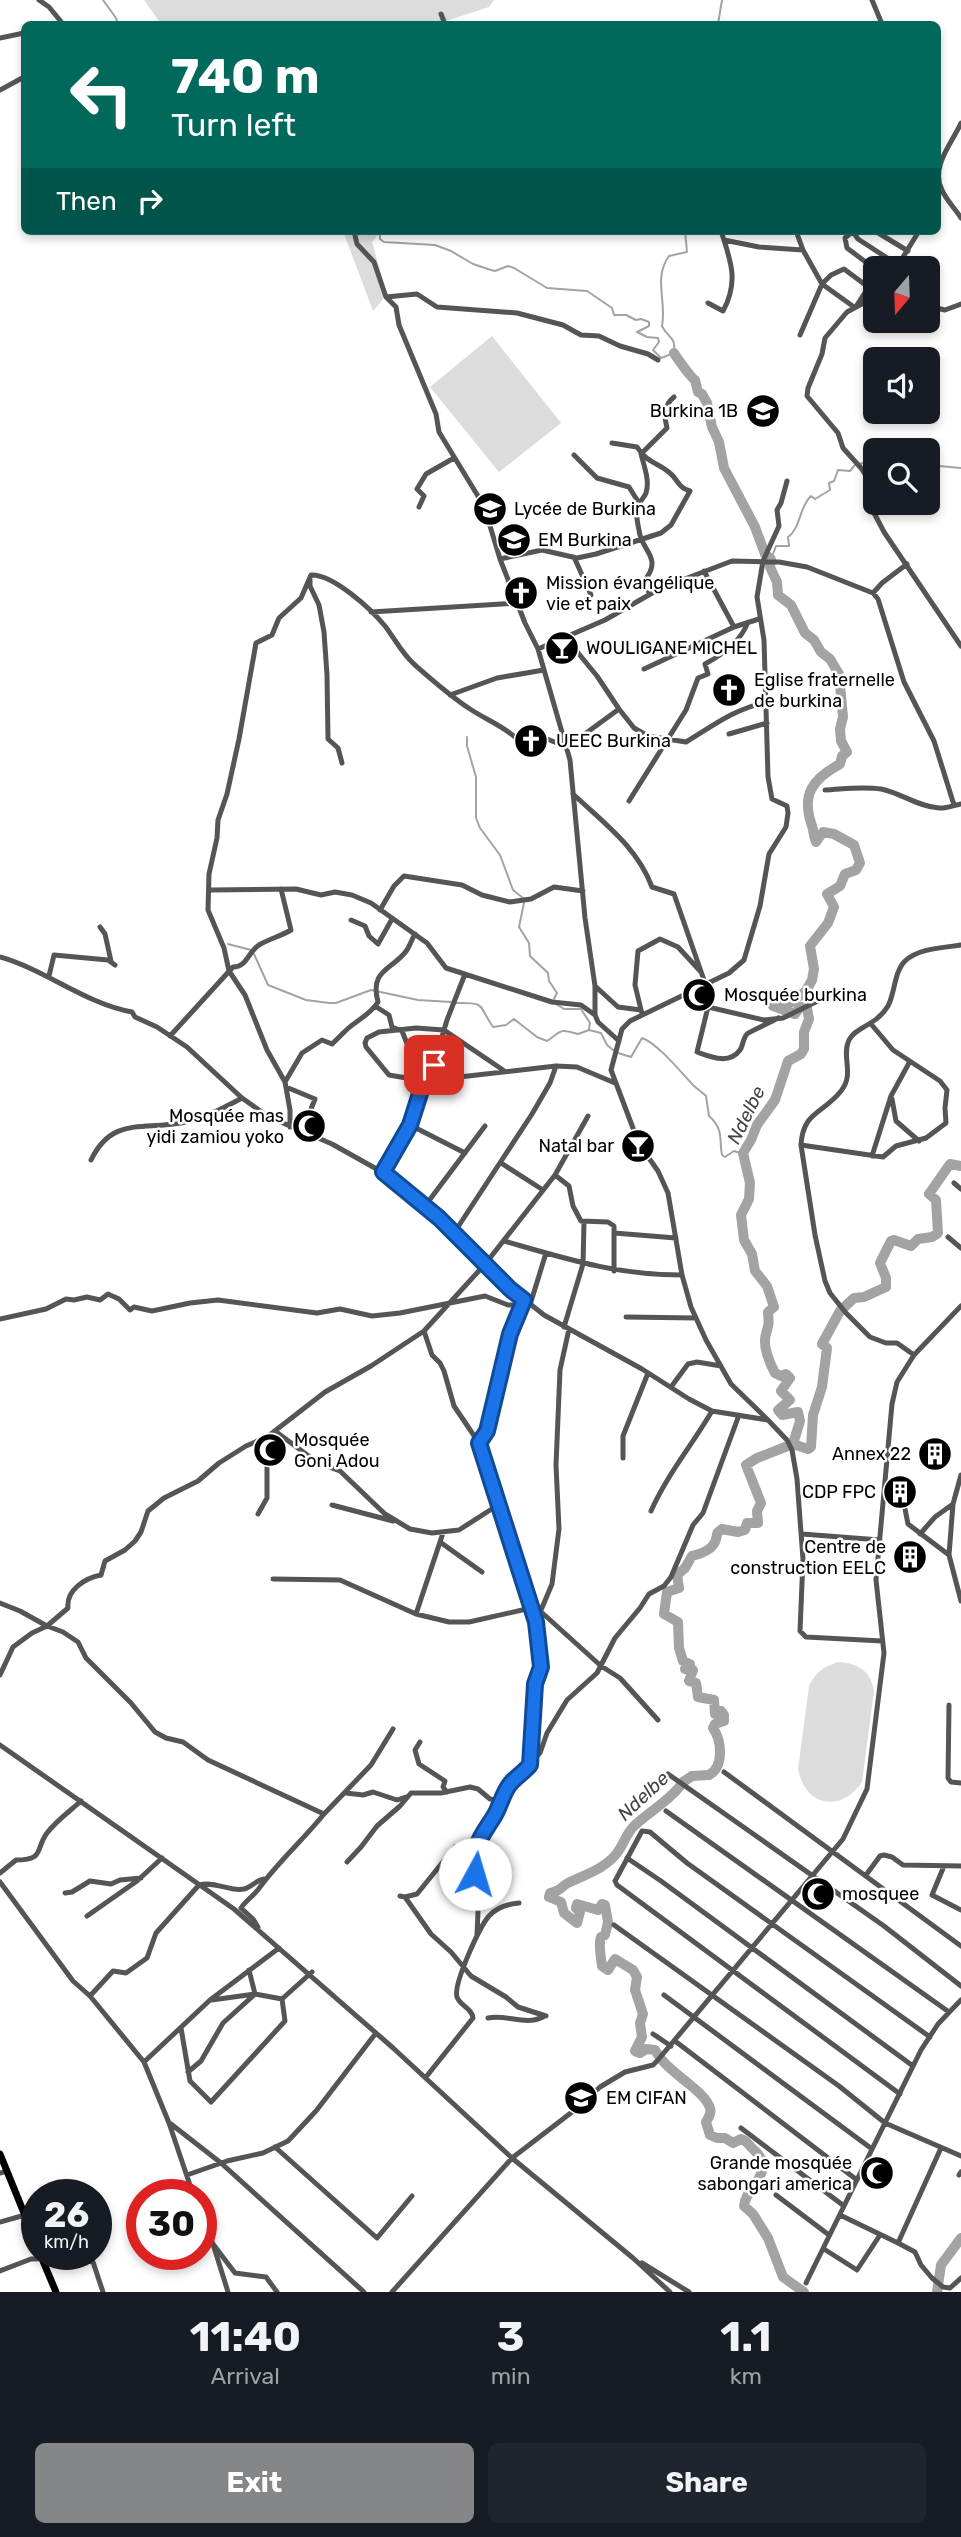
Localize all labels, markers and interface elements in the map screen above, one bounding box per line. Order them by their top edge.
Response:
text: 740 m [171,47,320,105]
icon: left [56,49,147,140]
text: Turn left [171,106,296,144]
icon: right [131,182,169,220]
text: Then [56,186,117,217]
north arrow [863,256,940,332]
map controls [863,256,940,515]
button: sound [863,347,940,424]
school or university icon: Burkina 1B [744,392,782,430]
place label: Burkina 1B [650,400,738,422]
button: search [863,438,940,515]
school or university icon: Lycée de Burkina [471,490,509,528]
place label: Lycée de Burkina [514,498,656,520]
school or university icon: EM Burkina [495,521,533,559]
place label: EM Burkina [538,529,632,551]
place label: Mission évangélique vie et paix [546,572,714,615]
church icon: Mission évangélique vie et paix [502,574,540,612]
bar icon: WOULIGANE MICHEL [543,629,581,667]
place label: WOULIGANE MICHEL [586,637,757,659]
place label: Eglise fraternelle de burkina [754,669,895,712]
church icon: Eglise fraternelle de burkina [710,671,748,709]
church icon: UEEC Burkina [512,722,550,760]
place label: UEEC Burkina [556,730,671,752]
mosque icon: Mosquée burkina [680,976,718,1014]
place label: Mosquée burkina [724,984,867,1006]
pin [404,1035,464,1095]
icon: arrive [415,1046,453,1084]
water label: Ndelbe [722,1082,770,1148]
place label: Mosquée mas yidi zamiou yoko [147,1105,284,1148]
mosque icon: Mosquée mas yidi zamiou yoko [290,1107,328,1145]
bar icon: Natal bar [619,1127,657,1165]
place label: Natal bar [538,1135,614,1157]
place label: Mosquée Goni Adou [294,1429,380,1472]
mosque icon: Mosquée Goni Adou [251,1431,289,1469]
building icon: Annex 22 [916,1435,954,1473]
place label: Annex 22 [832,1443,911,1465]
building icon: CDP FPC [881,1473,919,1511]
place label: CDP FPC [802,1481,876,1503]
place label: Centre de construction EELC [730,1536,886,1579]
building icon: Centre de construction EELC [891,1538,929,1576]
water label: Ndelbe [613,1766,674,1825]
position arrow [438,1837,512,1911]
mosque icon: mosquee [799,1875,837,1913]
place label: mosquee [842,1883,919,1905]
school or university icon: EM CIFAN [562,2079,600,2117]
place label: EM CIFAN [606,2087,687,2109]
place label: Grande mosquée sabongari america [698,2152,852,2195]
mosque icon: Grande mosquée sabongari america [858,2154,896,2192]
speed limit sign: 30 [126,2179,217,2270]
text: 26 [44,2194,89,2236]
text: km/h [44,2231,89,2253]
text: 11:40 [190,2312,301,2362]
text: 3 [497,2312,524,2362]
text: 1.1 [720,2312,771,2362]
text: Arrival [211,2362,280,2390]
text: min [491,2362,531,2390]
text: km [730,2362,762,2390]
button: Exit [35,2443,474,2523]
button: Share [488,2443,926,2523]

